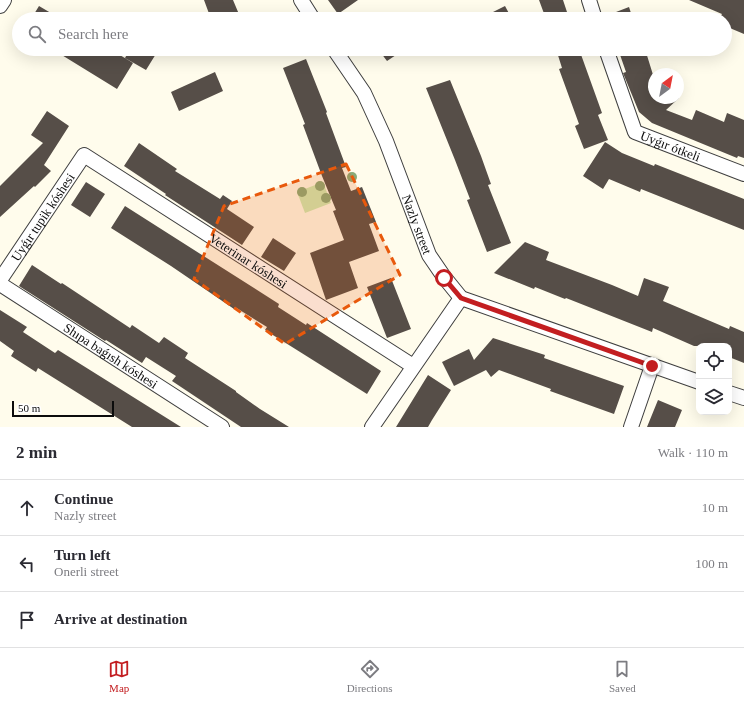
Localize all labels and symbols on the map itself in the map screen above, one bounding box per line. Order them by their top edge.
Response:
north arrow [648,68,684,104]
street label: Uyǵır ótkeli [638,127,703,164]
street label: Uyǵır tupik kóshesi [8,170,77,264]
street label: Nazly street [399,192,436,256]
street label: Veterinar kóshesi [207,230,291,291]
route start [435,269,453,287]
street label: Shıpa baǵısh kóshesi [61,320,161,392]
route end [643,357,661,375]
scale bar [12,399,114,418]

